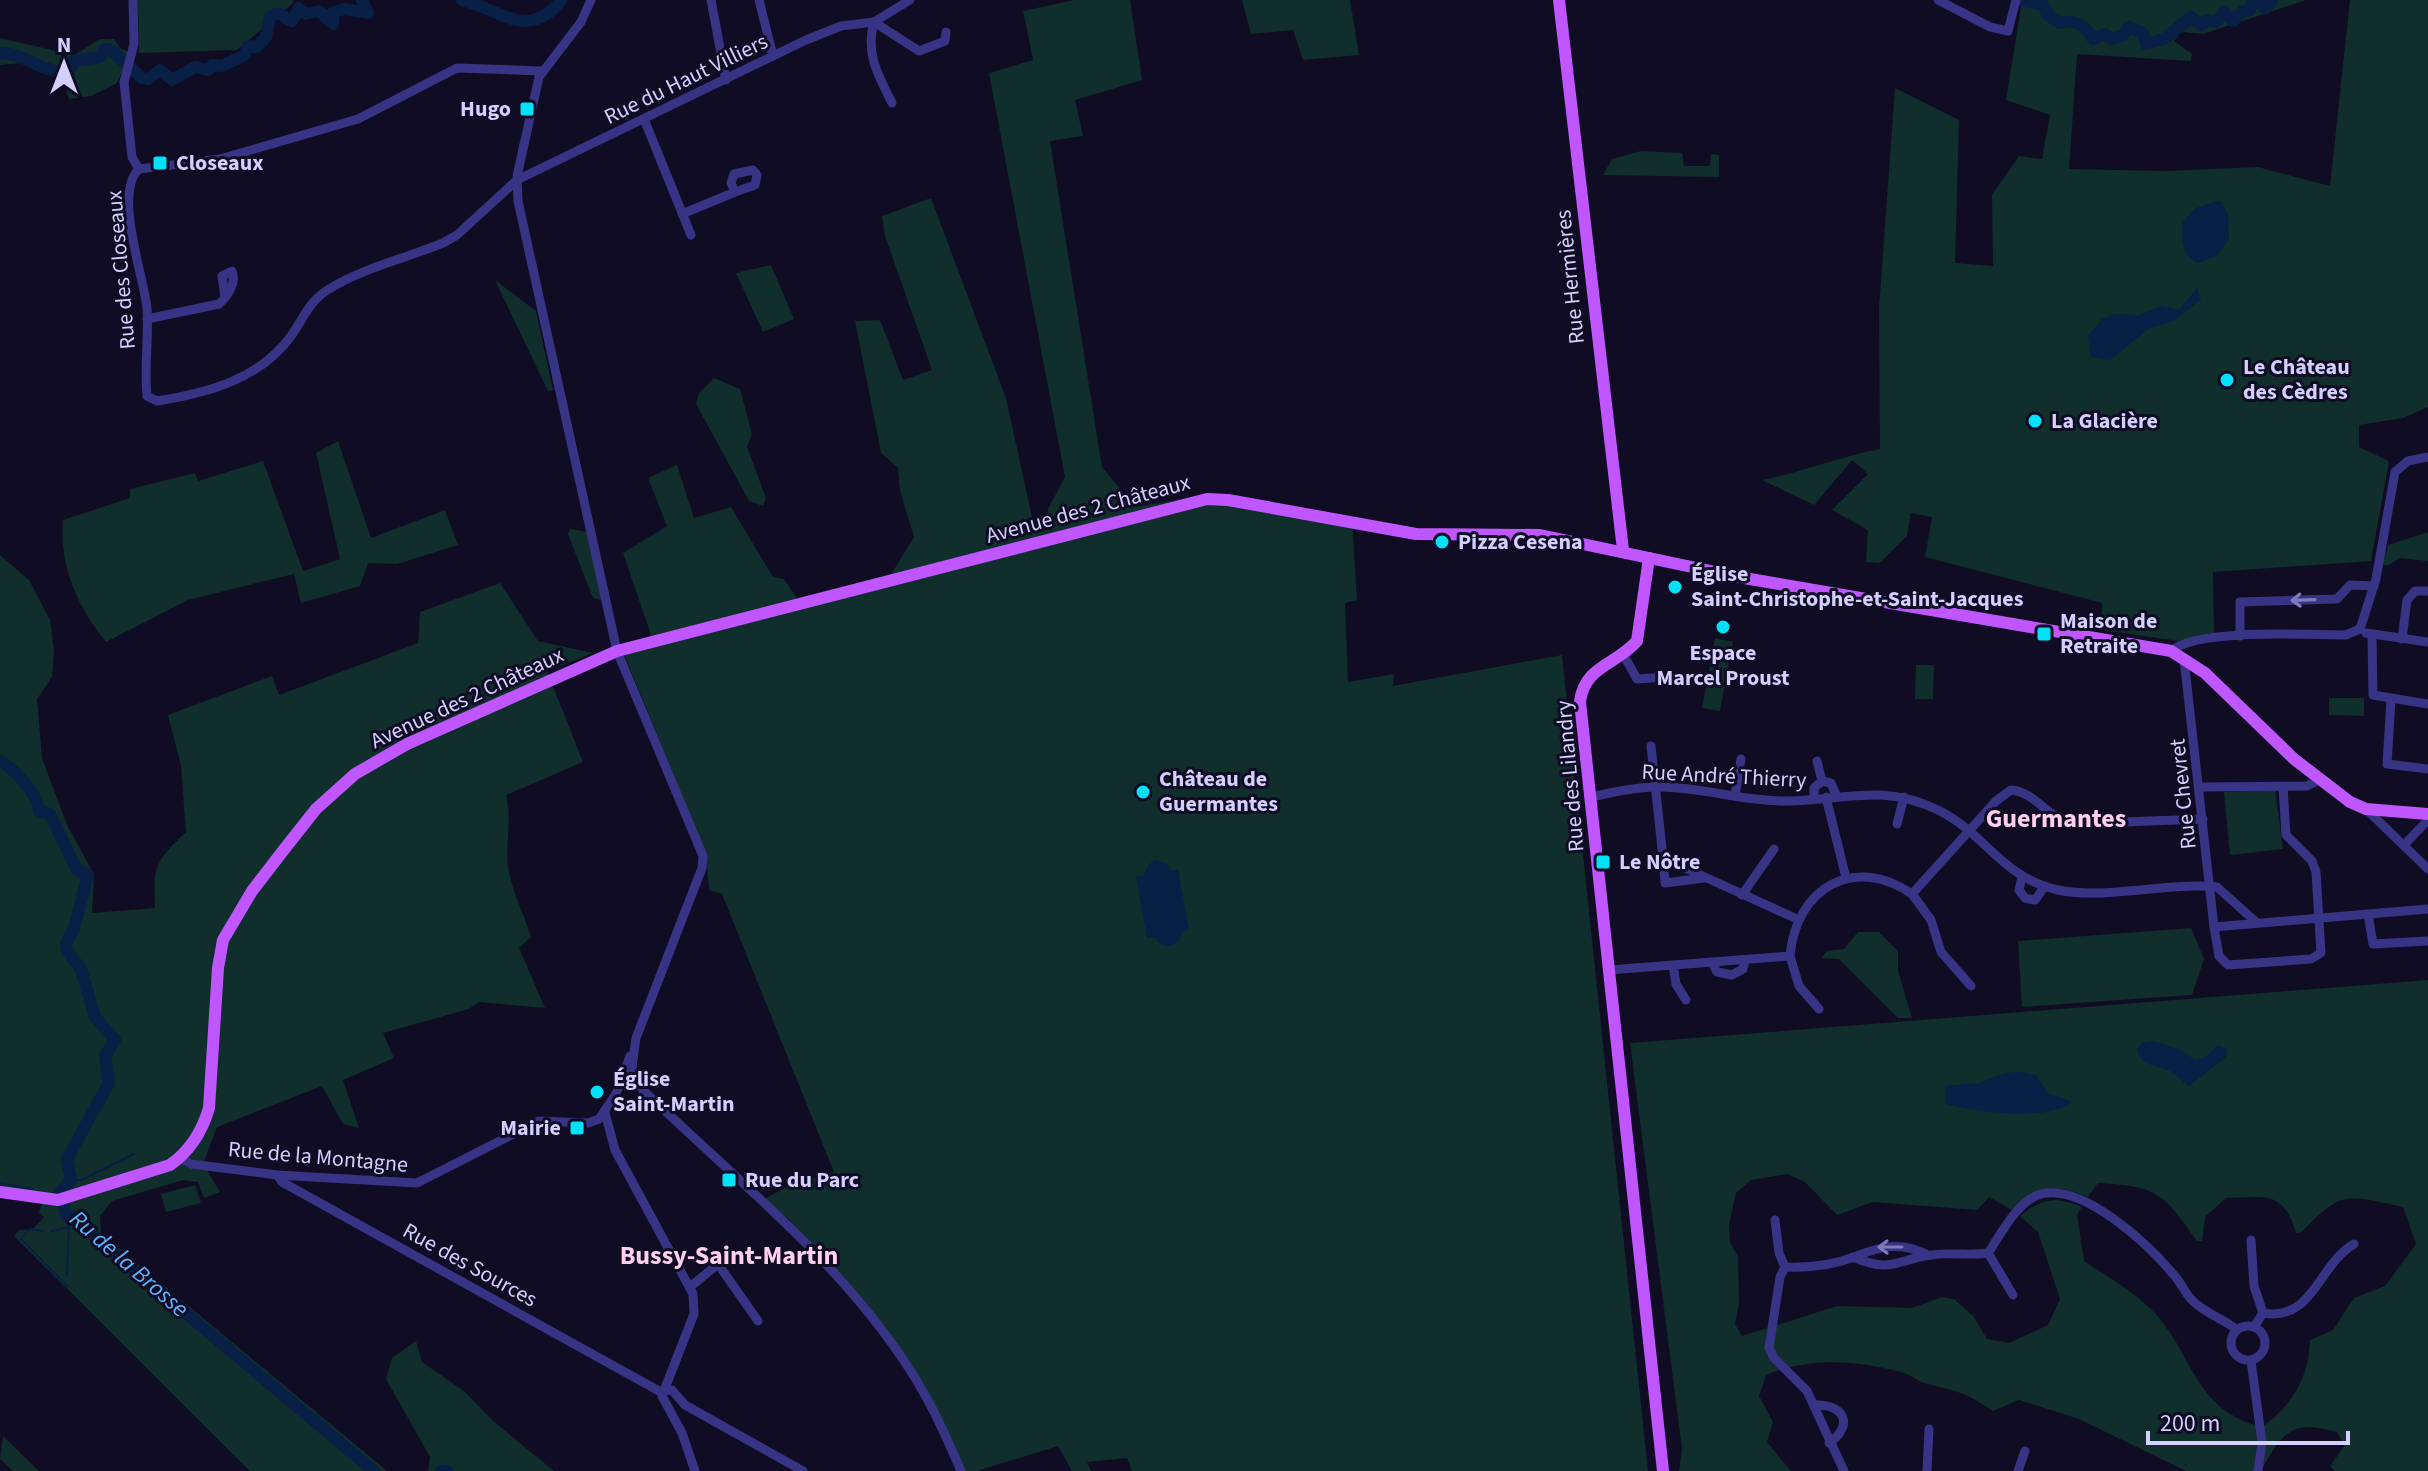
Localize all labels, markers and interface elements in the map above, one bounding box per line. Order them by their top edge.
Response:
north arrow [24,24,104,104]
street label: Rue du Haut Villiers [599,25,773,133]
text: N [57,29,71,61]
place label: Hugo [460,93,511,125]
marker: Hugo [518,100,536,118]
place label: Closeaux [176,147,264,179]
marker: Closeaux [151,154,169,172]
street label: Rue des Closeaux [98,189,144,351]
street label: Rue Hermières [1547,208,1593,346]
place label: Le Château des Cèdres [2243,351,2350,408]
marker: Le Château des Cèdres [2218,371,2236,389]
place label: La Glacière [2051,405,2158,437]
marker: La Glacière [2026,412,2044,430]
street label: Avenue des 2 Châteaux [982,466,1194,552]
place label: Pizza Cesena [1458,526,1583,558]
marker: Pizza Cesena [1433,533,1451,551]
place label: Église Saint-Christophe-et-Saint-Jacques [1691,558,2024,615]
marker: Église Saint-Christophe-et-Saint-Jacques [1666,578,1684,596]
one-way arrow [2290,592,2317,608]
place label: Maison de Retraite [2060,605,2157,662]
marker: Espace Marcel Proust [1714,618,1732,636]
marker: Maison de Retraite [2035,625,2053,643]
place label: Espace Marcel Proust [1657,637,1790,694]
street label: Avenue des 2 Châteaux [365,639,569,757]
street label: Rue des Lilandry [1547,698,1593,853]
street label: Rue Chevret [2161,736,2205,851]
street label: Rue André Thierry [1641,756,1808,796]
place label: Château de Guermantes [1159,763,1278,820]
marker: Château de Guermantes [1134,783,1152,801]
district label: Guermantes [1986,800,2126,837]
place label: Le Nôtre [1619,846,1701,878]
marker: Le Nôtre [1594,853,1612,871]
place label: Église Saint-Martin [613,1063,735,1120]
marker: Église Saint-Martin [588,1083,606,1101]
place label: Mairie [500,1112,561,1144]
marker: Mairie [568,1119,586,1137]
street label: Rue de la Montagne [227,1133,409,1181]
place label: Rue du Parc [745,1164,859,1196]
marker: Rue du Parc [720,1171,738,1189]
water label: Ru de la Brosse [62,1202,196,1326]
street label: Rue des Sources [397,1215,543,1315]
district label: Bussy-Saint-Martin [620,1237,838,1274]
one-way arrow [1877,1239,1904,1255]
scale bar [2148,1395,2348,1445]
text: 200 m [2160,1406,2220,1441]

